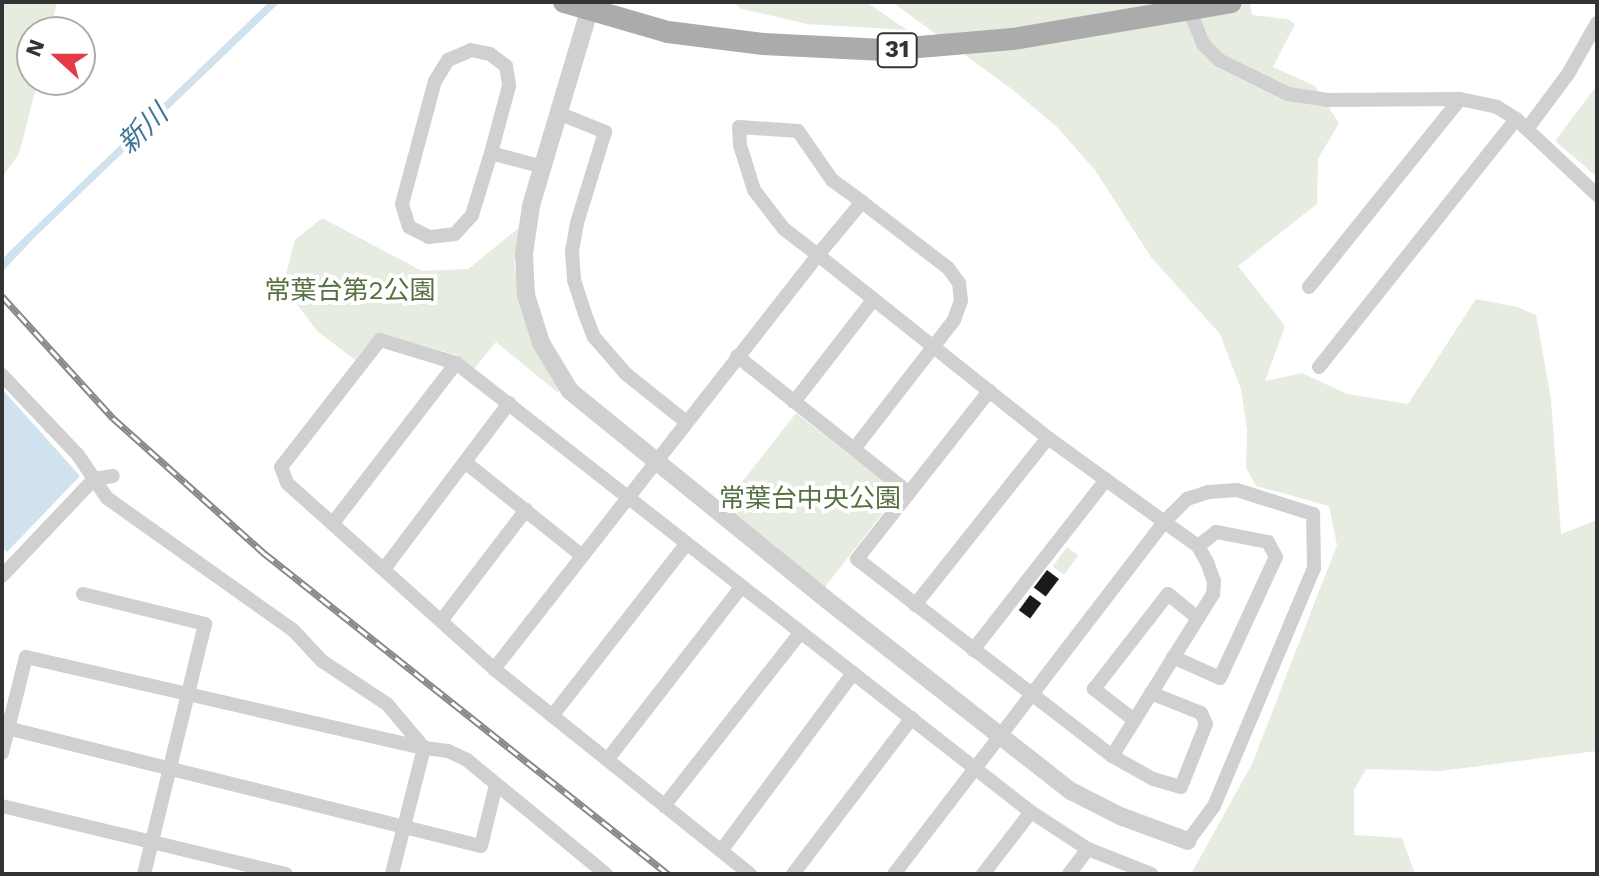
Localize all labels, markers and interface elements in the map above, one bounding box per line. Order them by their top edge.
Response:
north arrow [16,16,96,96]
road number: 31 [875,30,919,70]
text: N [20,36,50,60]
water label: 新川 [111,97,175,161]
park label: 常葉台第2公園 [264,275,436,307]
park label: 常葉台中央公園 [719,483,901,515]

